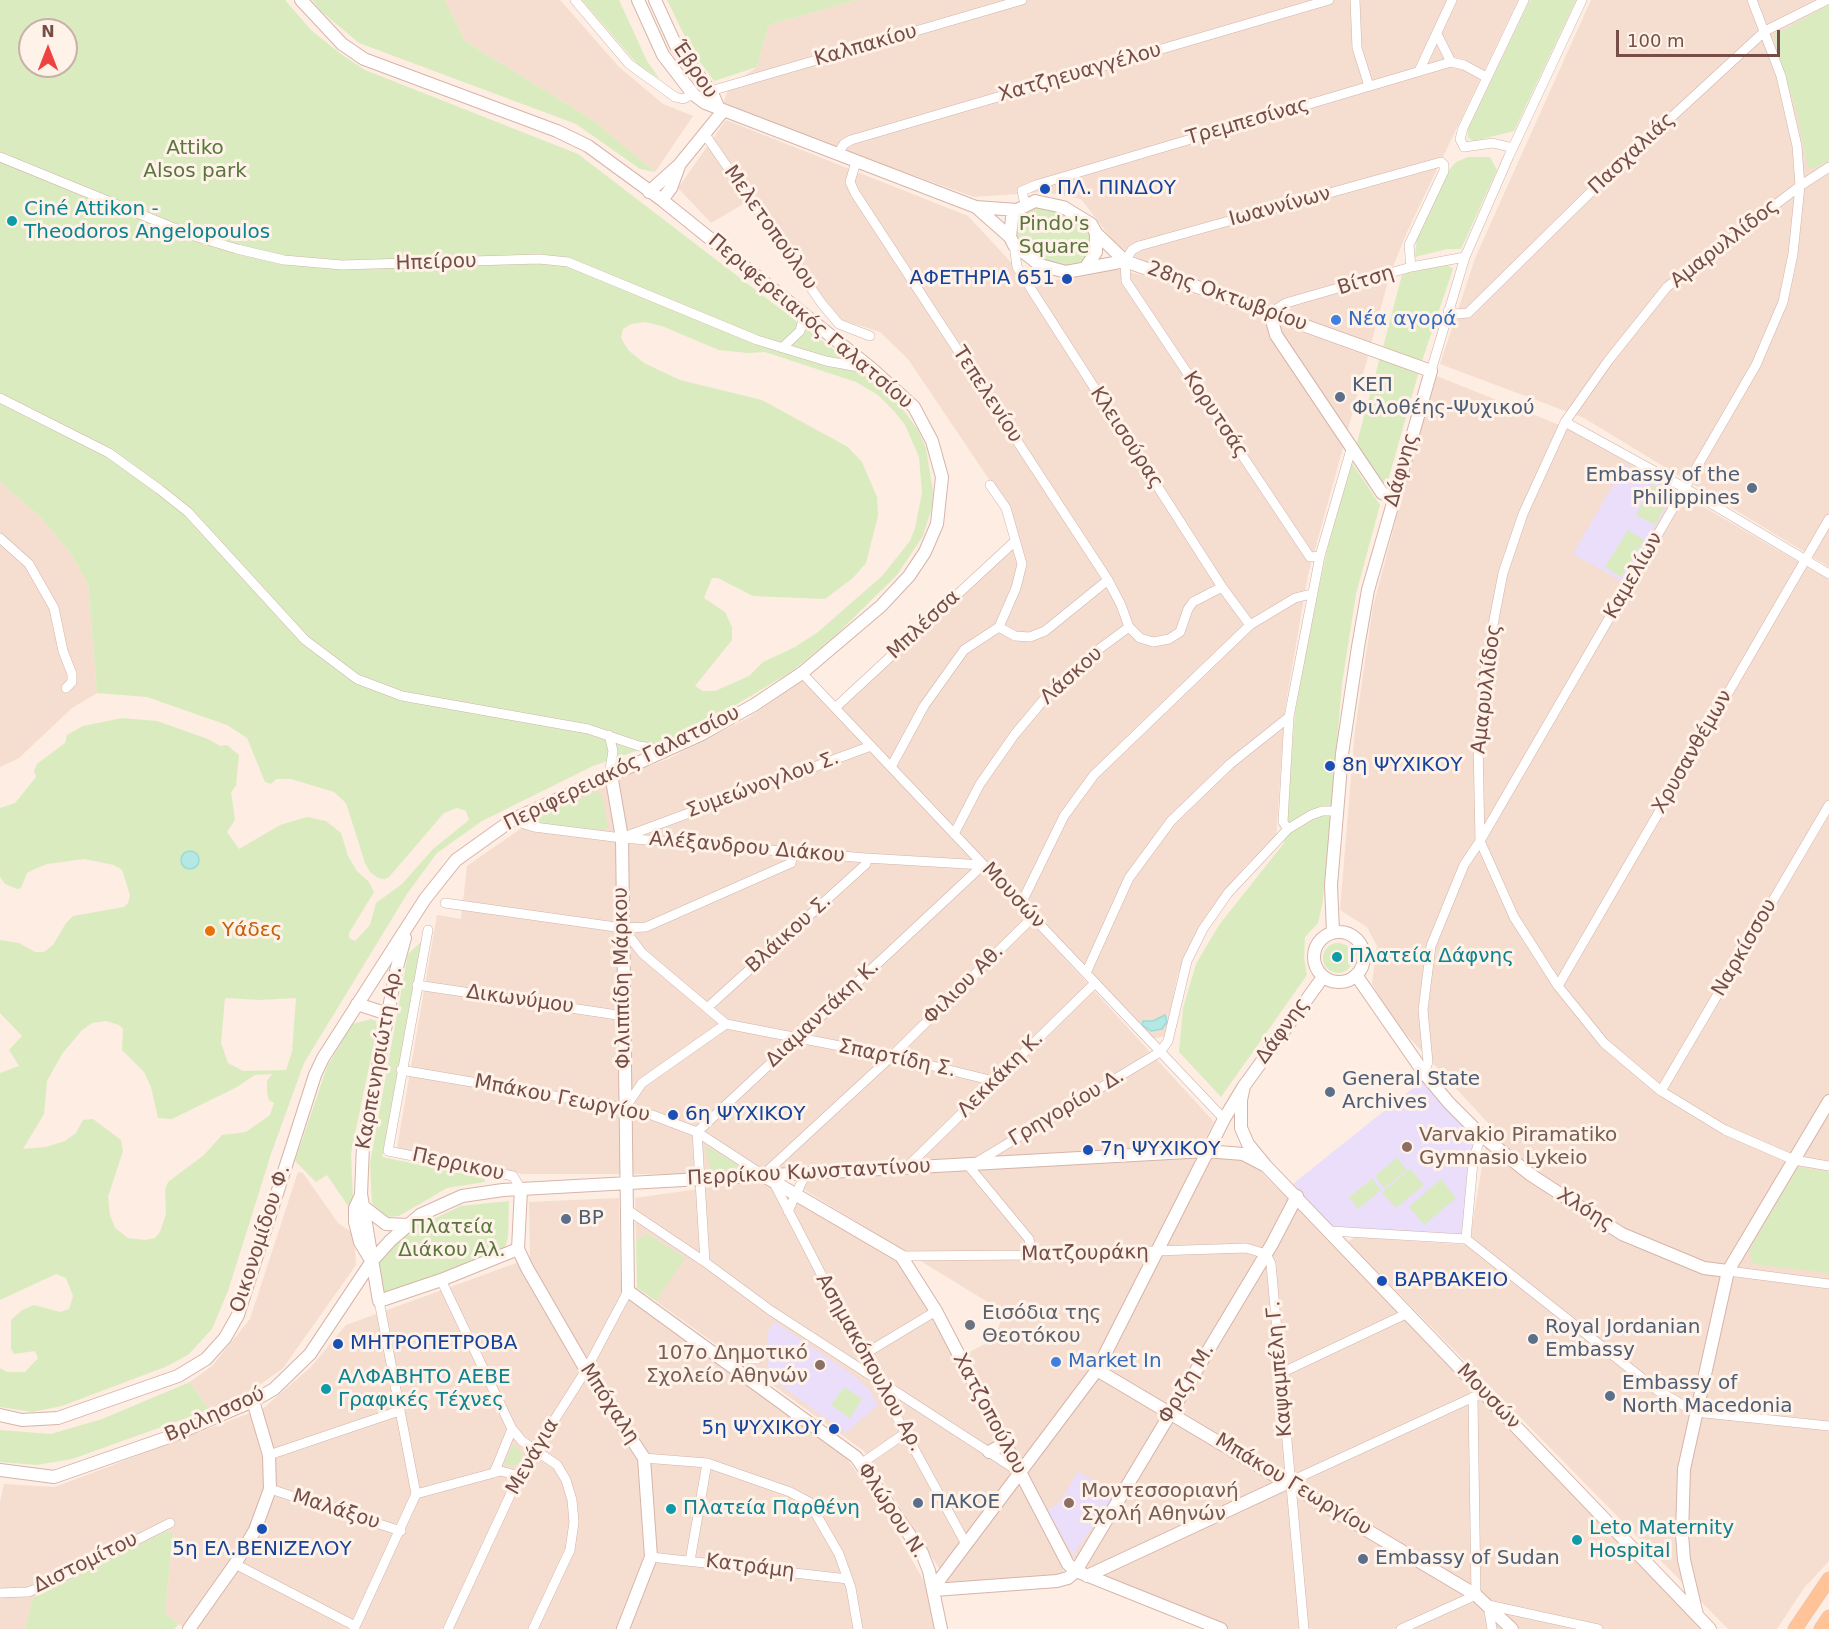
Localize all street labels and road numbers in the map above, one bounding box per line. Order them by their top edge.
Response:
street label: Καλπακίου [812,20,920,72]
street label: Έβρου [666,37,722,103]
street label: Χατζηευαγγέλου [996,38,1164,108]
street label: Τρεμπεσίνας [1184,93,1312,151]
street label: Πασχαλιάς [1584,108,1680,200]
street label: Μελετοπούλου [718,161,822,295]
street label: Ιωαννίνων [1227,182,1333,232]
street label: Αμαρυλλίδος [1666,194,1784,294]
street label: Περιφερειακός Γαλατσίου [703,229,917,415]
street label: Ηπείρου [395,250,477,276]
street label: 28ης Οκτωβρίου [1144,257,1310,337]
street label: Βίτση [1335,261,1397,301]
street label: Τεπελενίου [947,342,1027,448]
street label: Κορυτσάς [1177,367,1253,463]
street label: Κλεισούρας [1084,383,1168,493]
street label: Δάφνης [1380,430,1424,510]
street label: Καμελίων [1600,528,1668,624]
street label: Μπλέσσα [883,585,965,665]
street label: Αμαρυλλίδος [1467,623,1507,755]
street label: Λάσκου [1036,642,1108,710]
street label: Χρυσανθέμων [1648,686,1738,818]
street label: Περιφερειακός Γαλατσίου [500,701,744,837]
street label: Συμεώνογλου Σ. [683,746,843,824]
street label: Αλέξανδρου Διάκου [648,827,846,869]
street label: Μουσών [976,858,1050,934]
street label: Φιλιππίδη Μάρκου [609,887,637,1069]
street label: Βλάικου Σ. [741,889,837,979]
street label: Ναρκίσσου [1707,895,1783,1001]
street label: Φιλιου Αθ. [919,940,1009,1030]
street label: Διαμαντάκη Κ. [761,955,885,1073]
street label: Καρπενησιώτη Αρ. [352,964,408,1152]
street label: Δικωνύμου [465,981,575,1019]
street label: Δάφνης [1251,993,1315,1069]
street label: Λεκκάκη Κ. [953,1027,1049,1123]
street label: Σπαρτίδη Σ. [836,1035,958,1083]
street label: Γρηγορίου Δ. [1005,1064,1129,1152]
street label: Μπάκου Γεωργίου [472,1070,652,1128]
street label: Περρικου [410,1144,506,1186]
street label: Περρίκου Κωνσταντίνου [687,1155,931,1191]
street label: Οικονομίδου Φ. [226,1162,296,1316]
street label: Χλόης [1552,1183,1618,1237]
street label: Ματζουράκη [1021,1241,1149,1267]
street label: Ασημακόπουλου Αρ. [810,1270,928,1456]
street label: Καψαμπέλη Γ. [1262,1300,1298,1438]
street label: Φριζη Μ. [1154,1340,1220,1428]
street label: Χατζοπούλου [947,1349,1031,1479]
street label: Μπόχαλη [574,1359,644,1449]
street label: Μουσών [1451,1359,1525,1435]
street label: Βριλησσού [161,1382,269,1448]
street label: Μενάγια [502,1415,564,1499]
street label: Μπάκου Γεωργίου [1210,1429,1376,1541]
street label: Φλώρου Ν. [851,1459,931,1563]
street label: Μαλάξου [289,1485,383,1535]
street label: Διστομίτου [30,1528,142,1598]
street label: Κατράμη [704,1550,796,1584]

